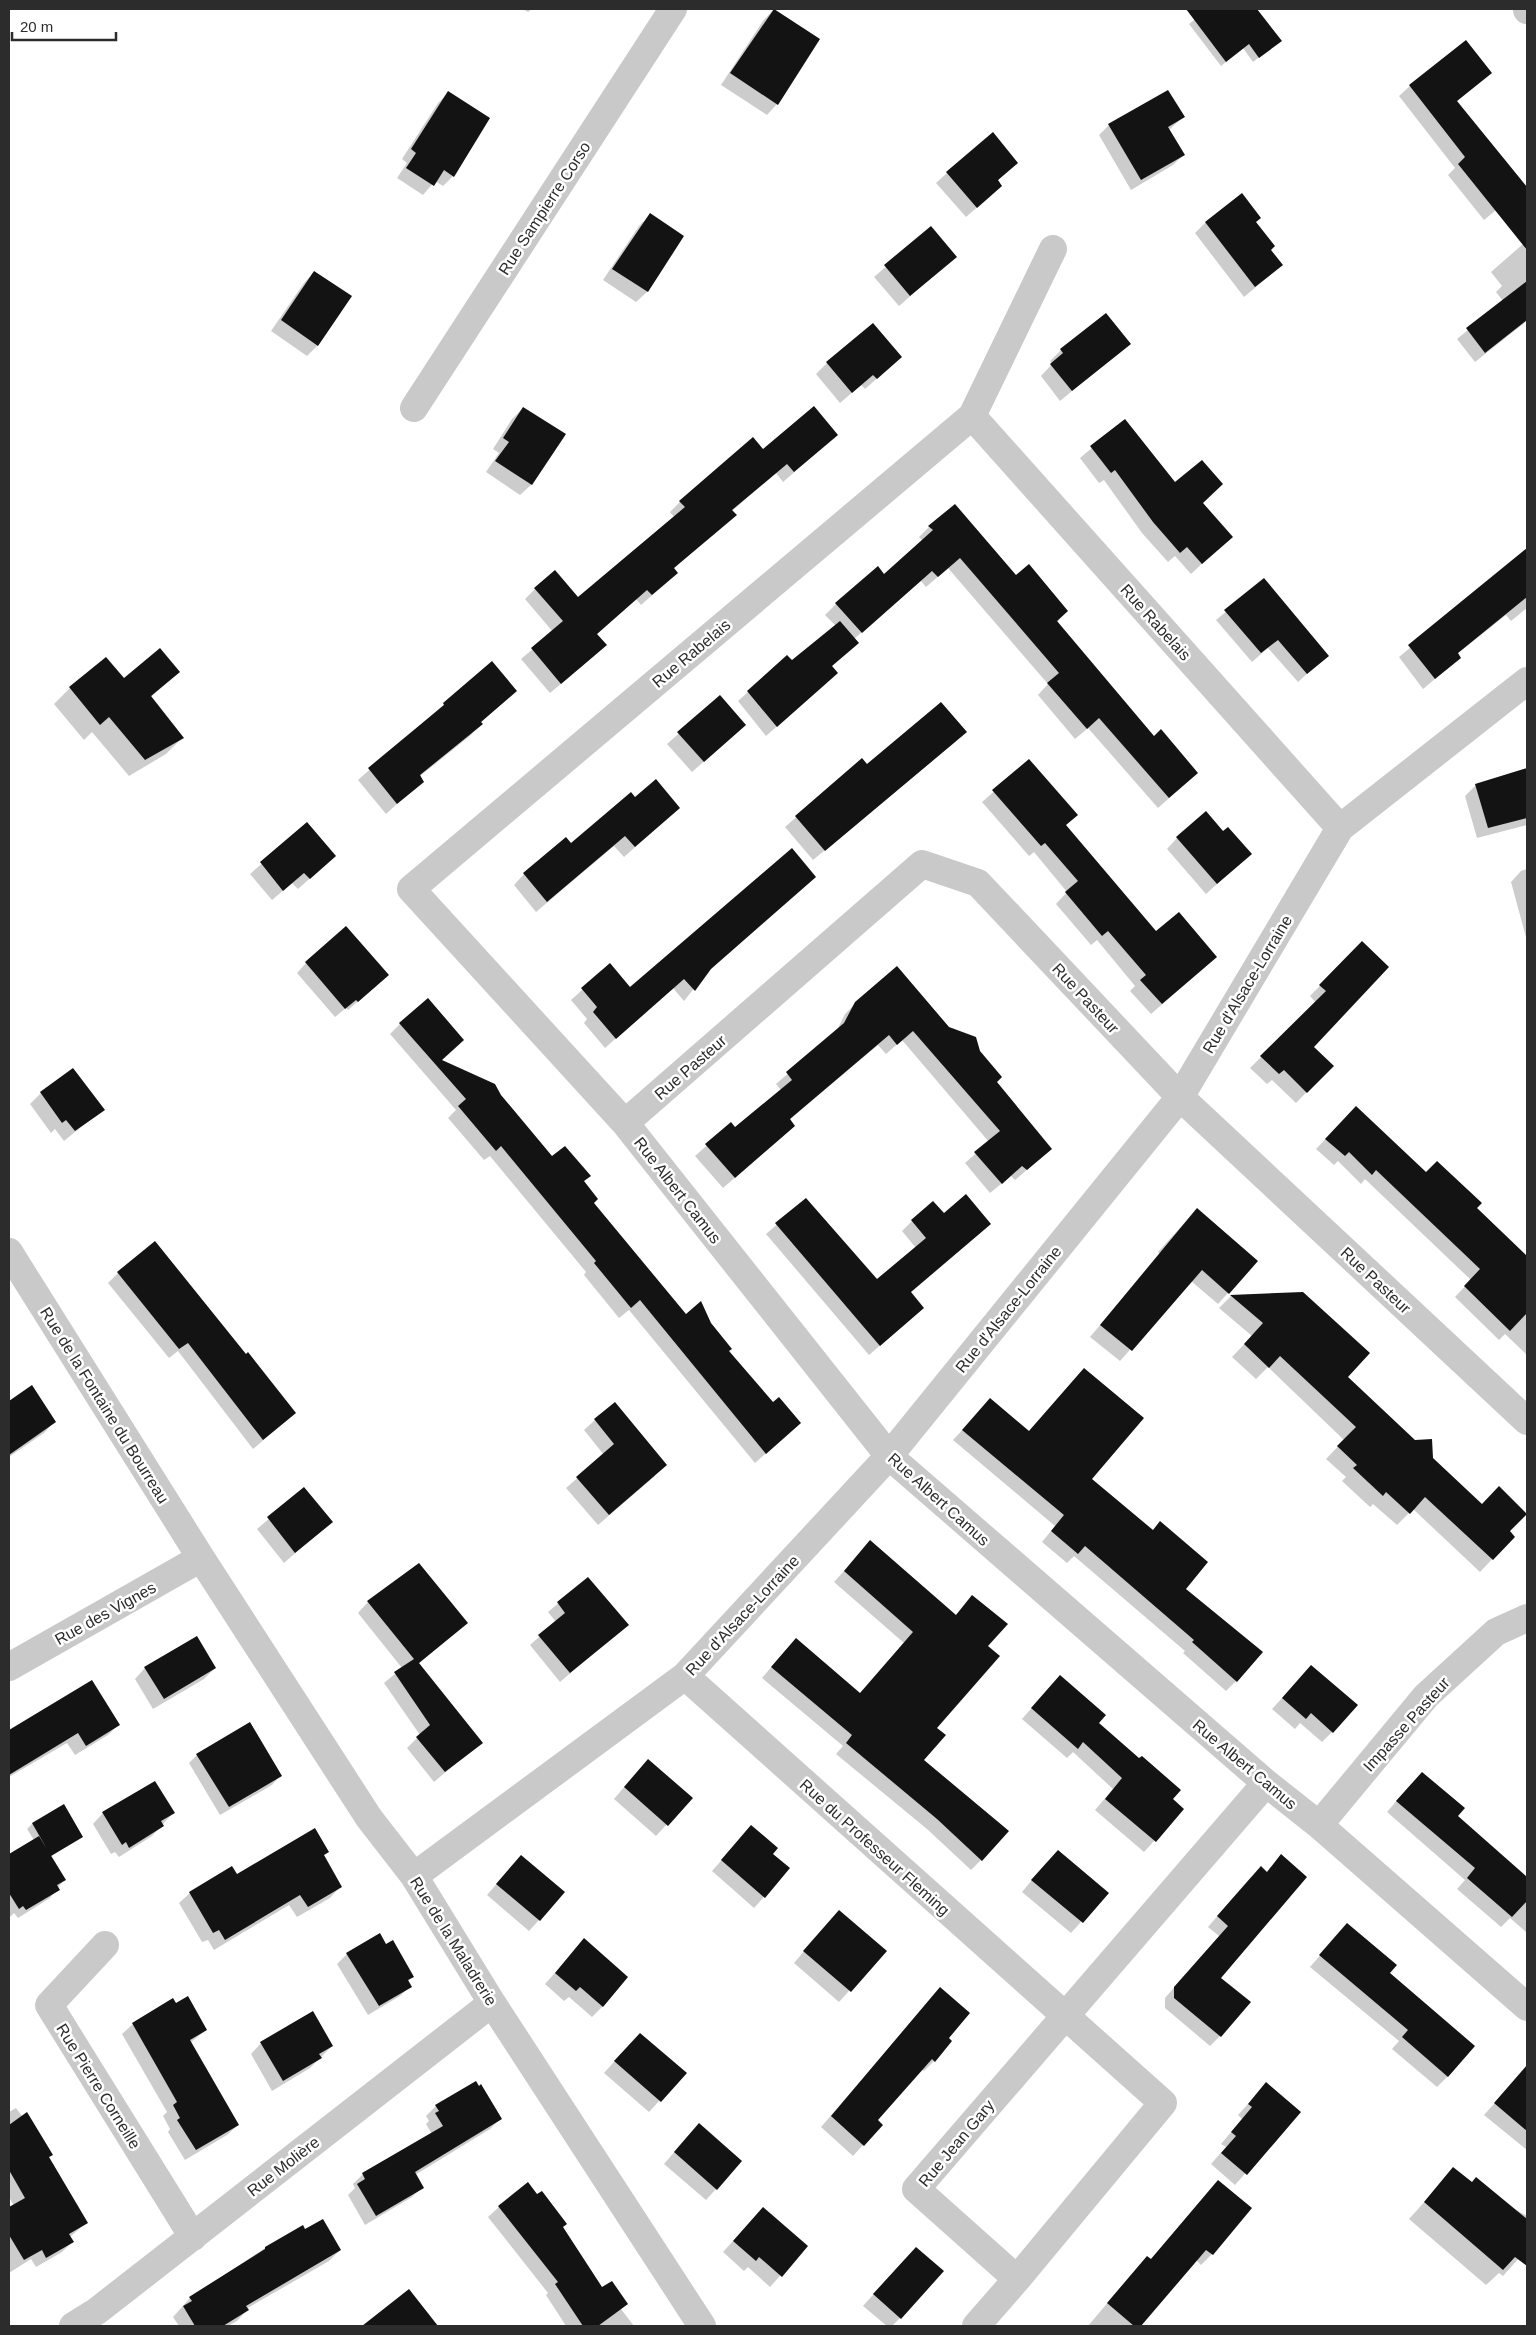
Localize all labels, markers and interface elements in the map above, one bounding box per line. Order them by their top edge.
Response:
scale bar [12,10,116,42]
text: 20 m [20,18,53,35]
street label: Rue Sampierre Corso [495,139,594,278]
street label: Rue Rabelais [1117,581,1194,664]
street label: Rue Rabelais [649,616,734,691]
street label: Rue d'Alsace-Lorraine [1200,912,1295,1056]
street label: Rue Pasteur [1049,960,1123,1037]
street label: Rue Pasteur [651,1031,730,1103]
street label: Rue Albert Camus [631,1134,724,1247]
street label: Rue d'Alsace-Lorraine [952,1243,1065,1376]
street label: Rue Pasteur [1337,1244,1414,1317]
street label: Rue de la Fontaine du Bourreau [37,1304,172,1506]
street label: Rue Albert Camus [885,1450,993,1549]
street label: Rue d'Alsace-Lorraine [682,1552,802,1679]
street label: Rue des Vignes [52,1579,159,1648]
street label: Impasse Pasteur [1360,1674,1453,1775]
street label: Rue Albert Camus [1189,1716,1300,1813]
street label: Rue du Professeur Fleming [797,1776,953,1919]
street label: Rue de la Maladrerie [407,1874,500,2009]
street label: Rue Pierre Corneille [53,2021,144,2152]
street label: Rue Jean Gary [915,2097,997,2190]
street label: Rue Molière [244,2133,323,2200]

